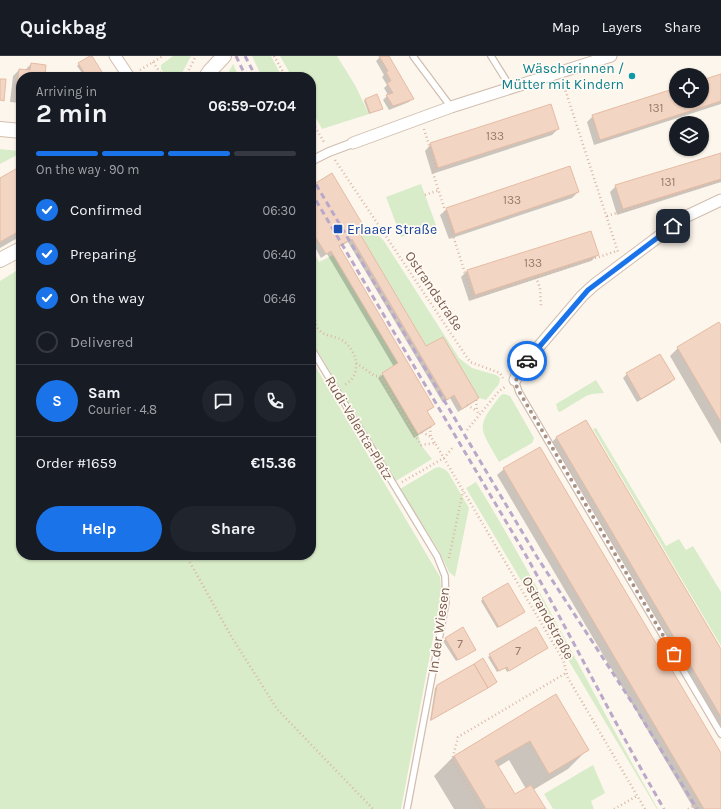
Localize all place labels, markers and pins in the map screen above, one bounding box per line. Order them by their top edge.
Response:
place label: Wäscherinnen / Mütter mit Kindern [502,60,624,93]
marker: Wäscherinnen / Mütter mit Kindern [627,71,637,81]
pin [656,209,690,243]
place label: Erlaaer Straße [347,221,437,238]
marker: Erlaaer Straße [332,223,344,235]
pin [657,637,691,671]

